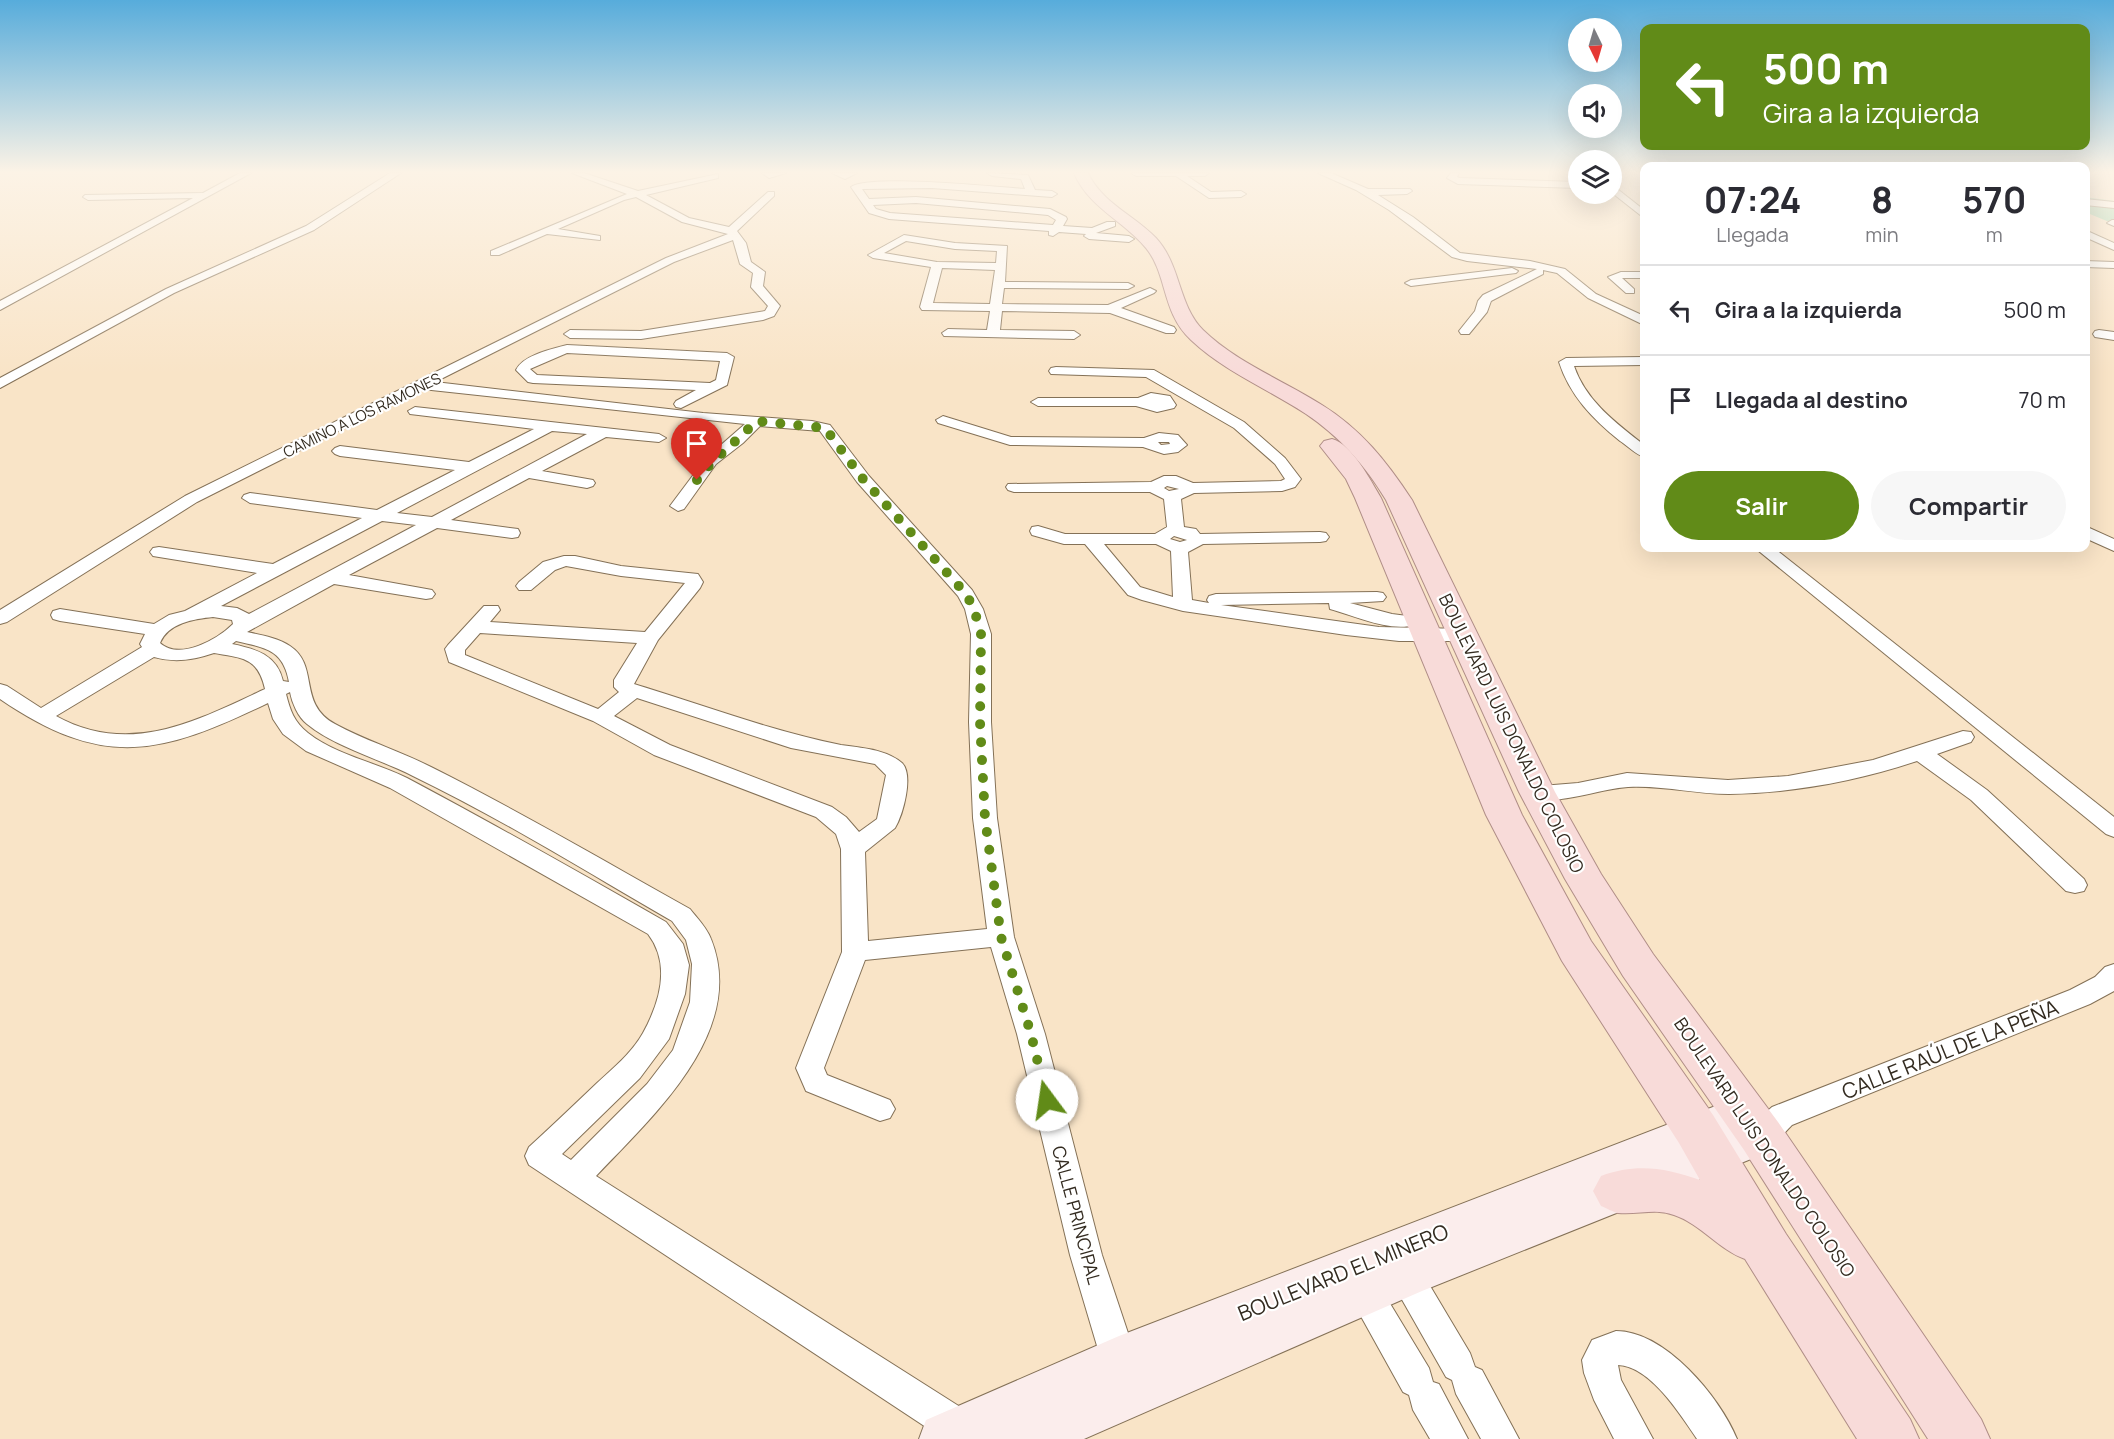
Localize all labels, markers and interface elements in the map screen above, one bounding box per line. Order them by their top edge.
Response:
north arrow [1568,18,1622,72]
map controls [1568,18,1622,204]
text: 500 m [1763,39,1889,97]
icon: left [1664,48,1742,126]
button: sound [1568,84,1622,138]
text: Gira a la izquierda [1763,94,1979,131]
button: layers [1568,150,1622,204]
text: 07:24 [1704,175,1802,224]
text: 8 [1871,175,1893,224]
text: 570 [1962,175,2026,224]
text: Llegada [1716,221,1789,248]
text: min [1865,221,1899,248]
text: m [1986,221,2003,248]
icon: left [1664,294,1697,327]
text: Gira a la izquierda [1715,295,1902,325]
text: 500 m [2003,295,2066,325]
street label: CAMINO A LOS RAMONES [280,368,444,462]
icon: arrive [1664,384,1697,417]
text: Llegada al destino [1715,385,1908,415]
text: 70 m [2018,385,2066,415]
pin [671,418,722,480]
icon: arrive [680,427,713,460]
button: Salir [1664,471,1859,540]
button: Compartir [1871,471,2066,540]
street label: BOULEVARD LUIS DONALDO COLOSIO [1434,589,1590,877]
street label: CALLE RAÚL DE LA PEÑA [1838,993,2062,1105]
street label: BOULEVARD LUIS DONALDO COLOSIO [1669,1013,1861,1281]
position arrow [1015,1068,1079,1132]
street label: CALLE PRINCIPAL [1047,1143,1107,1287]
street label: BOULEVARD EL MINERO [1234,1217,1452,1327]

